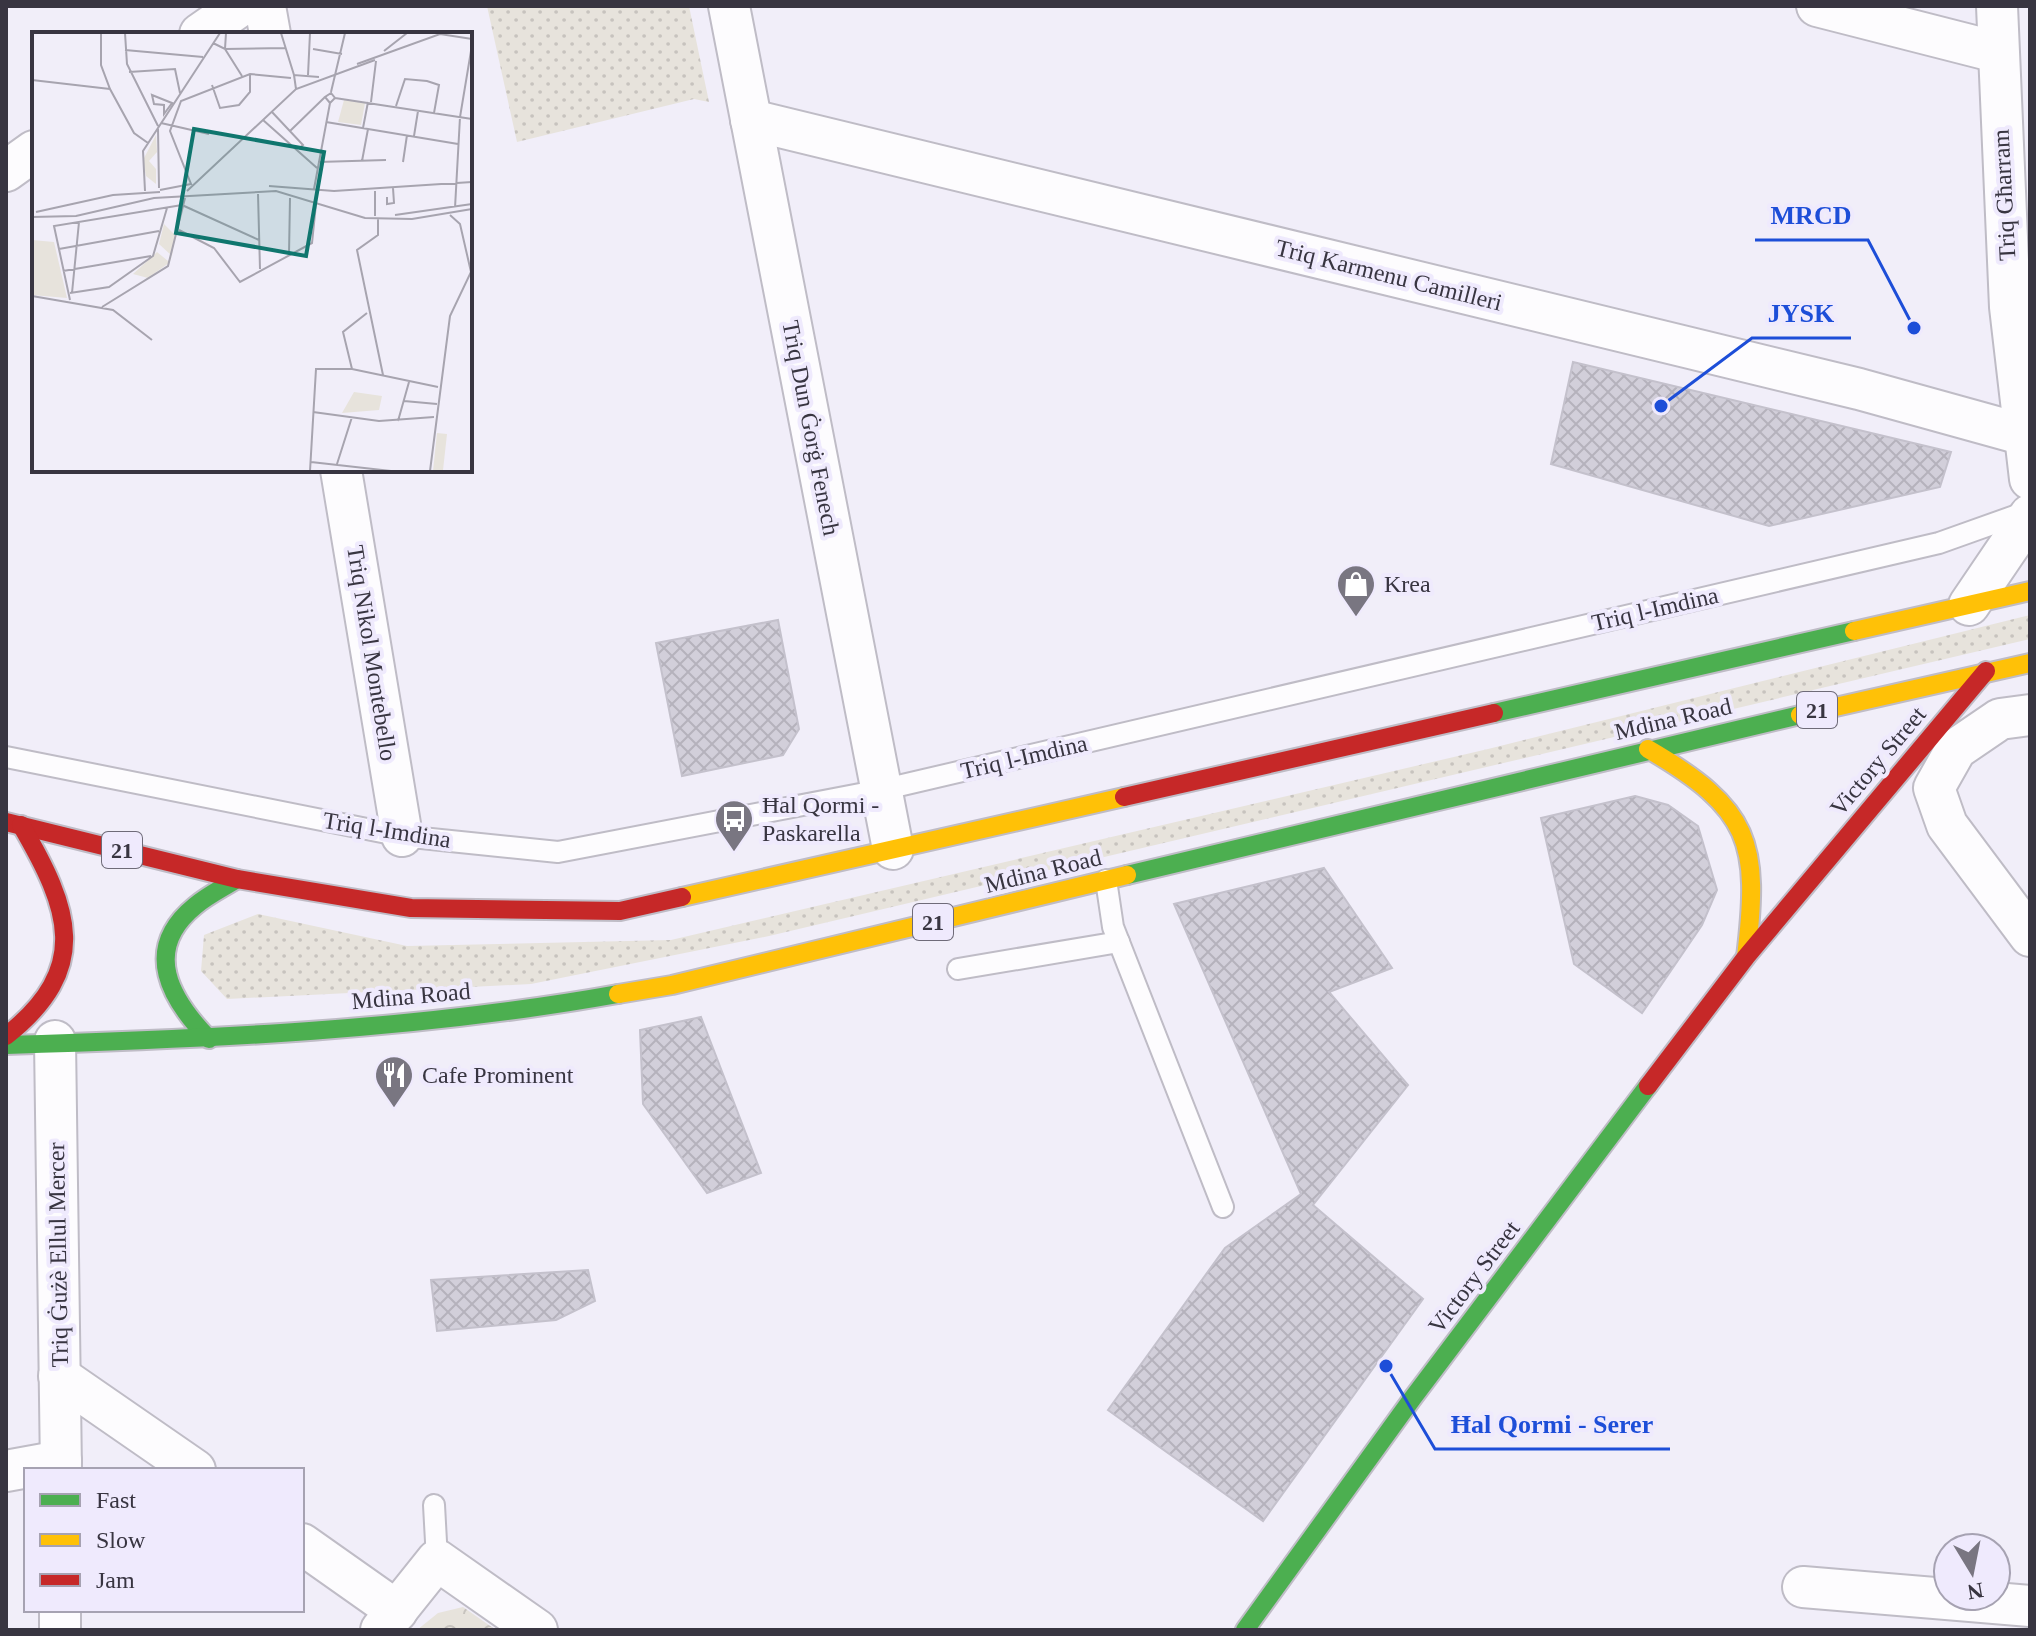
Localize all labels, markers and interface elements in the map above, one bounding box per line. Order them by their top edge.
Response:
inset map [32,32,472,472]
street label: Triq Għarram [1988,128,2020,261]
callout: MRCD [1755,190,1868,240]
text: MRCD [1771,201,1851,230]
street label: Triq Karmenu Camilleri [1273,234,1505,316]
callout: JYSK [1752,288,1851,338]
text: JYSK [1768,299,1835,328]
street label: Triq Dun Ġorġ Fenech [777,318,845,538]
street label: Triq Nikol Montebello [342,543,402,763]
shop icon: Krea [1335,563,1377,618]
place label: Krea [1384,571,1431,597]
street label: Triq l-Imdina [1589,582,1721,636]
road number: 21 [1797,692,1837,728]
street label: Mdina Road [1612,693,1734,745]
street label: Victory Street [1825,701,1931,821]
street label: Triq l-Imdina [958,730,1090,784]
place label: Ħal Qormi - Paskarella [762,792,879,846]
bus stop icon: Ħal Qormi - Paskarella [713,798,755,853]
street label: Triq l-Imdina [321,807,453,853]
road number: 21 [102,832,142,868]
street label: Mdina Road [982,844,1104,898]
road number: 21 [913,904,953,940]
street label: Mdina Road [350,978,472,1014]
restaurant icon: Cafe Prominent [373,1054,415,1109]
place label: Cafe Prominent [422,1062,574,1088]
street label: Triq Ġużè Ellul Mercer [43,1142,73,1368]
street label: Victory Street [1423,1215,1525,1338]
callout: Ħal Qormi - Serer [1435,1399,1670,1449]
text: Ħal Qormi - Serer [1451,1410,1653,1439]
legend [24,1468,304,1612]
text: Fast [96,1487,136,1513]
text: Slow [96,1527,146,1553]
north arrow [1932,1532,2012,1612]
text: Jam [96,1567,135,1593]
text: N [1965,1578,1985,1605]

